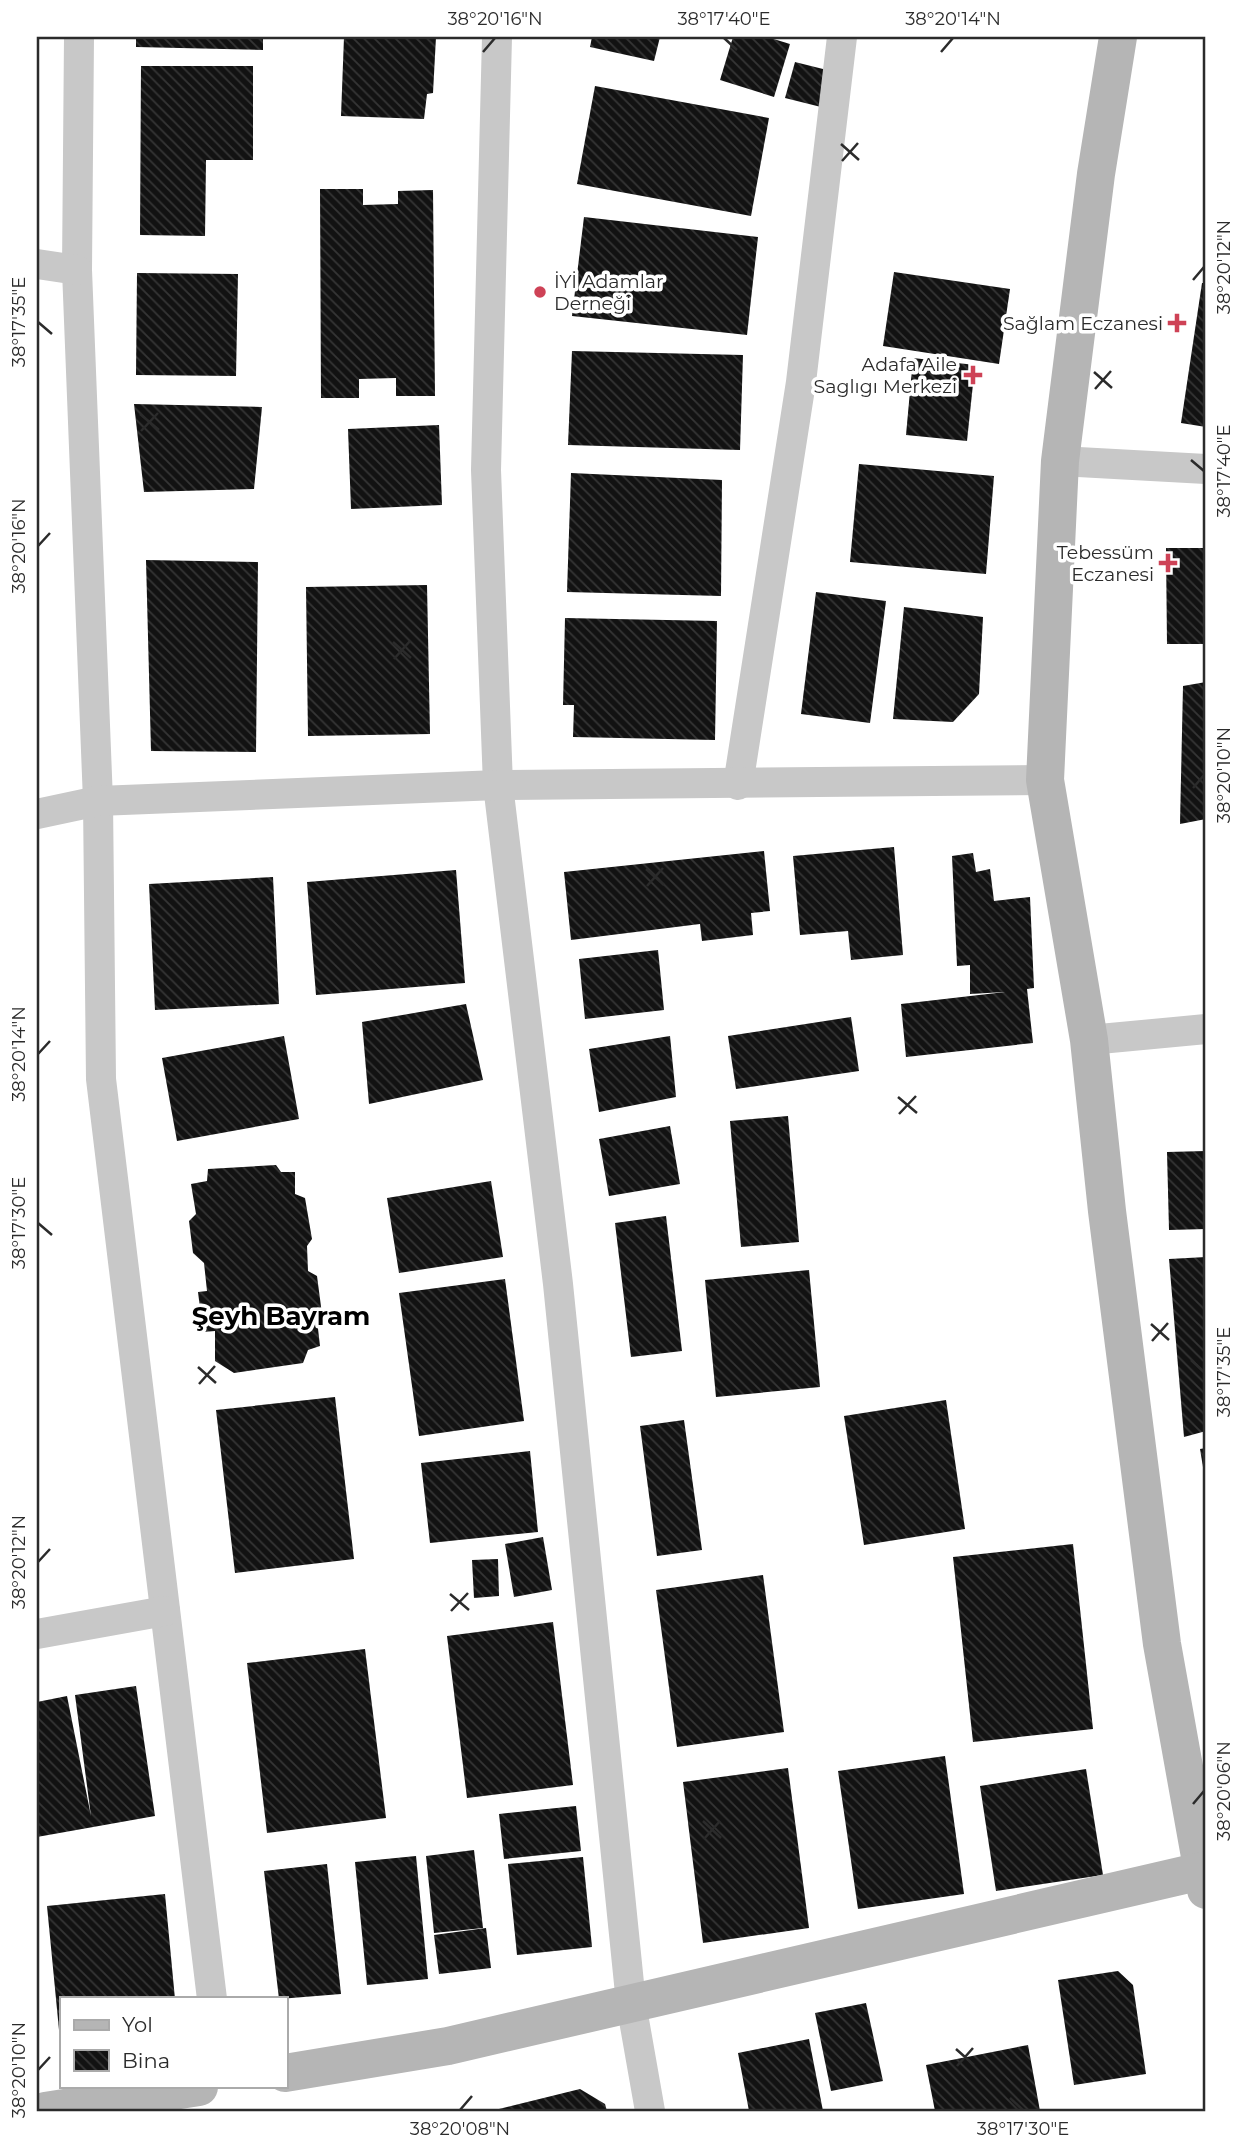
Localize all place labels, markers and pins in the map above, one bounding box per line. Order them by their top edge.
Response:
place label: İYİ Adamlar Derneği [554,270,664,315]
marker: İYİ Adamlar Derneği [532,284,548,300]
place label: Sağlam Eczanesi [1003,312,1163,335]
marker: Sağlam Eczanesi [1169,315,1185,331]
place label: Adafa Aile Saglıgı Merkezi [814,353,957,398]
marker: Adafa Aile Saglıgı Merkezi [963,365,983,385]
place label: Tebessüm Eczanesi [1057,541,1154,586]
marker: Tebessüm Eczanesi [1160,555,1176,571]

